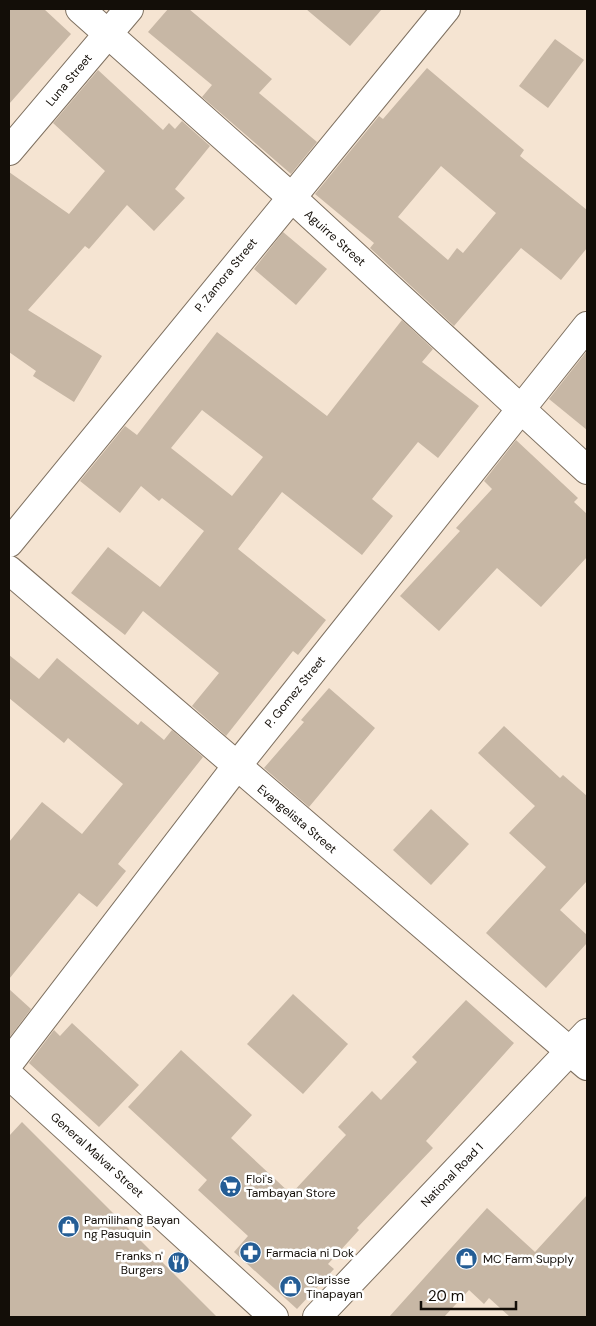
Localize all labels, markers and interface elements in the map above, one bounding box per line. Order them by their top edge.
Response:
street label: Luna Street [42,50,96,110]
street label: Aguirre Street [301,206,369,270]
street label: P. Zamora Street [191,234,261,315]
street label: P. Gomez Street [261,653,329,731]
street label: Evangelista Street [254,781,340,857]
street label: General Malvar Street [47,1109,147,1201]
street label: National Road 1 [417,1139,487,1211]
place label: Floi's Tambayan Store [246,1171,336,1201]
supermarket icon: Floi's Tambayan Store [218,1174,242,1198]
place label: Pamilihang Bayan ng Pasuquin [84,1212,180,1242]
shop icon: Pamilihang Bayan ng Pasuquin [56,1215,80,1239]
pharmacy icon: Farmacia ni Dok [238,1241,262,1265]
place label: Farmacia ni Dok [266,1245,354,1261]
shop icon: MC Farm Supply [455,1247,479,1271]
place label: Franks n' Burgers [116,1248,163,1278]
restaurant icon: Franks n' Burgers [167,1251,191,1275]
place label: MC Farm Supply [483,1251,574,1267]
place label: Clarisse Tinapayan [306,1272,363,1302]
shop icon: Clarisse Tinapayan [278,1275,302,1299]
scale bar [421,1278,516,1310]
text: 20 m [428,1286,464,1306]

